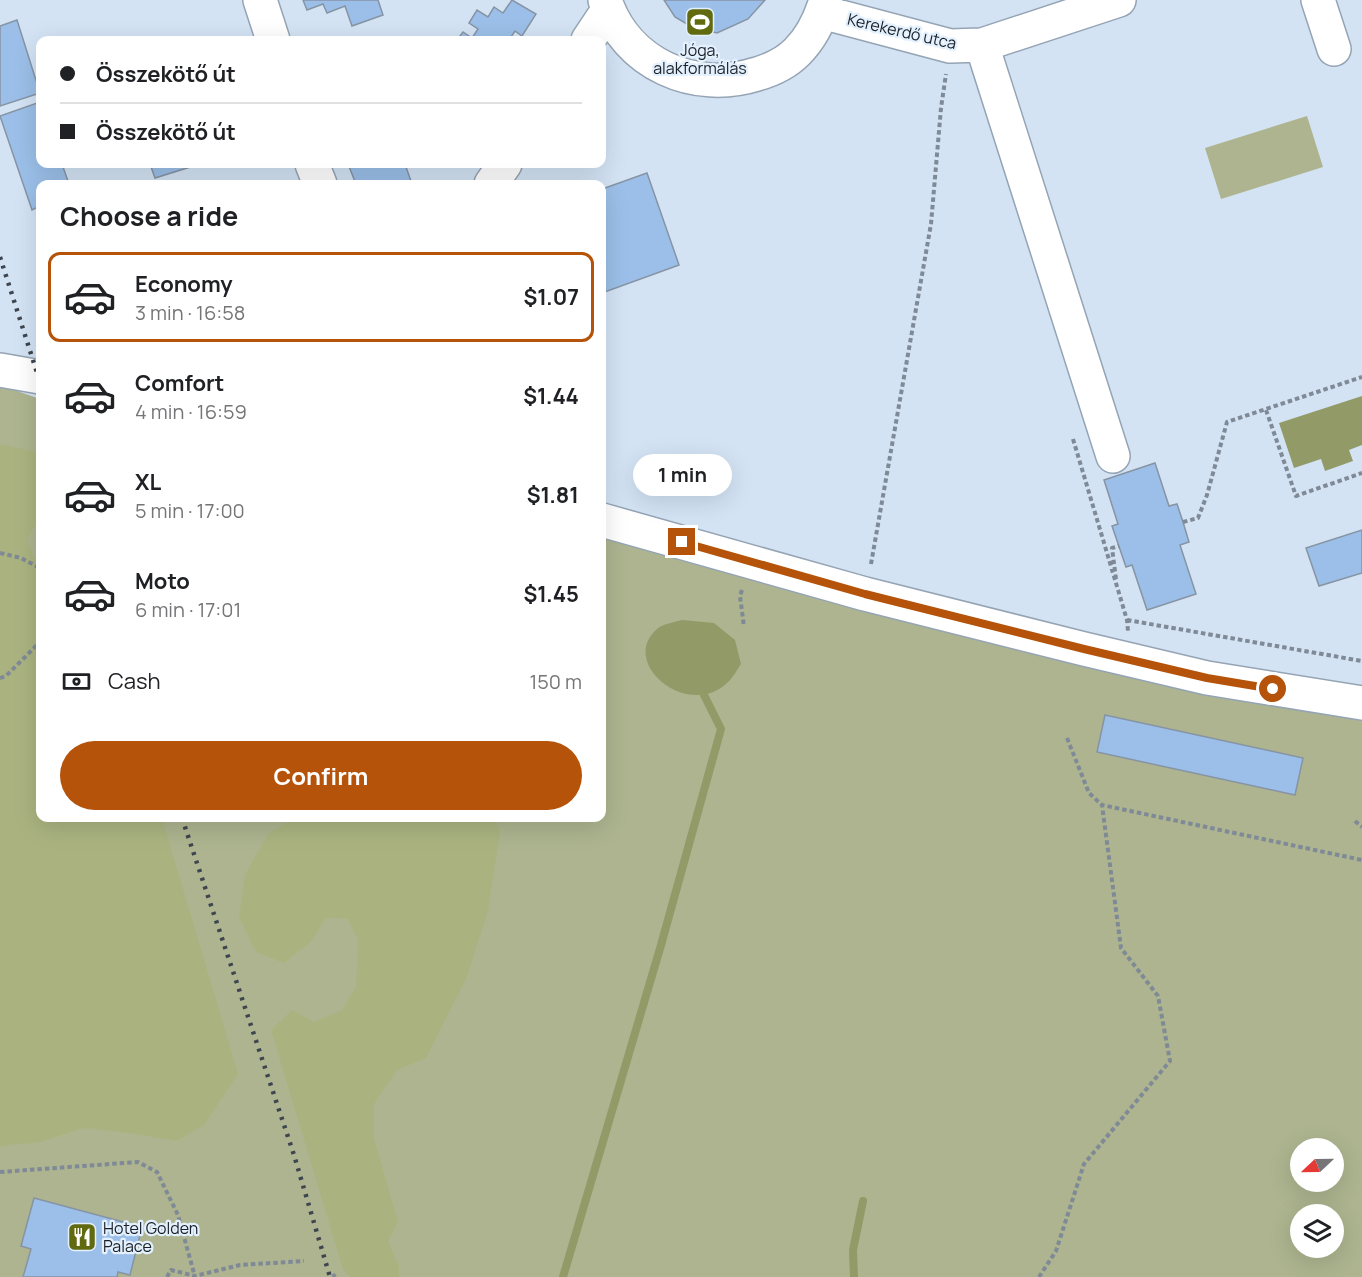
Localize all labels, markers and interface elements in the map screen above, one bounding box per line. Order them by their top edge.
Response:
sports icon: Jóga, alakformálás [684,6,716,38]
street label: Kerekerdő utca [845,8,959,54]
place label: Jóga, alakformálás [653,39,747,79]
text: Összekötő út [96,59,236,89]
text: Összekötő út [96,117,236,147]
text: Choose a ride [60,197,238,234]
text: Economy [135,269,233,299]
icon: car [63,270,117,324]
text: $1.07 [524,282,579,312]
text: 3 min · 16:58 [135,299,245,326]
text: Comfort [135,368,224,398]
icon: car [63,369,117,423]
text: $1.44 [523,381,579,411]
text: 4 min · 16:59 [135,398,247,425]
callout: 1 min [632,455,732,497]
text: 1 min [658,461,707,488]
text: XL [135,467,161,497]
icon: car [63,468,117,522]
text: $1.81 [527,480,579,510]
text: 5 min · 17:00 [135,497,245,524]
route end [668,528,695,555]
text: Moto [135,566,190,596]
icon: car [63,567,117,621]
text: $1.45 [523,579,579,609]
text: 6 min · 17:01 [135,596,241,623]
icon: cash [60,665,93,698]
text: Cash [108,666,161,696]
text: 150 m [529,668,582,695]
route start [1259,675,1286,702]
button: Confirm [60,741,582,810]
north arrow [1290,1138,1344,1192]
map controls [1290,1138,1344,1258]
button: layers [1290,1204,1344,1258]
place label: Hotel Golden Palace [103,1217,198,1257]
restaurant icon: Hotel Golden Palace [66,1221,98,1253]

